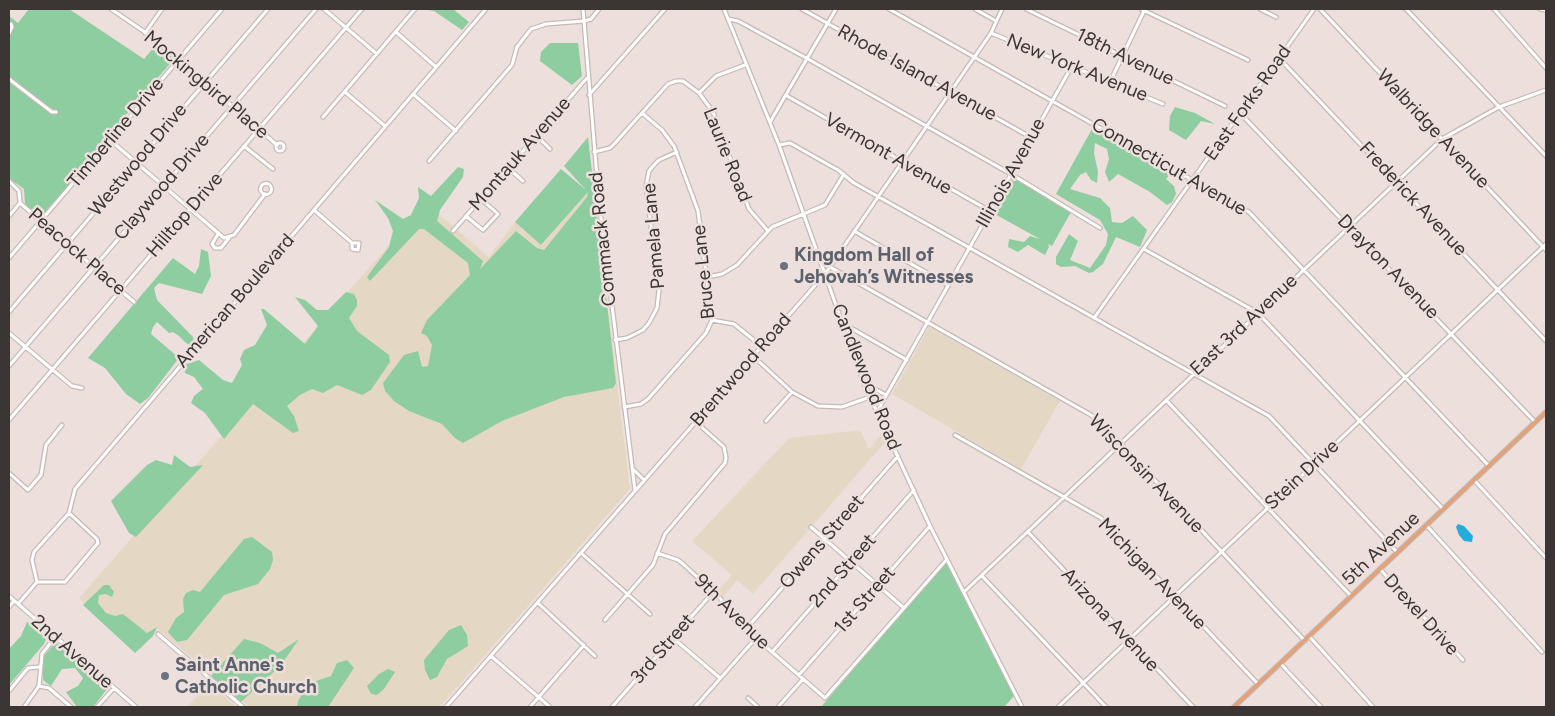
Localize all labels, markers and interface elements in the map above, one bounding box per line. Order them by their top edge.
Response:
street label: Rhode Island Avenue [834,20,1000,126]
street label: 18th Avenue [1072,23,1178,91]
street label: Mockingbird Place [139,26,273,144]
street label: New York Avenue [1003,29,1151,107]
street label: East Forks Road [1200,41,1296,165]
street label: Walbridge Avenue [1372,65,1494,193]
street label: Timberline Drive [63,73,169,193]
street label: Montauk Avenue [464,92,576,216]
street label: Westwood Drive [84,99,192,221]
street label: Laurie Road [698,104,756,206]
street label: Vermont Avenue [820,108,956,200]
street label: Connecticut Avenue [1087,113,1251,221]
street label: Illinois Avenue [972,114,1050,232]
street label: Claywood Drive [109,129,215,245]
street label: Frederick Avenue [1354,137,1472,261]
street label: Hilltop Drive [142,168,228,262]
street label: Commack Road [585,171,621,307]
street label: Pamela Lane [638,182,670,290]
street label: Peacock Place [24,203,130,301]
street label: Drayton Avenue [1332,210,1444,324]
street label: Bruce Lane [688,224,720,320]
street label: American Boulevard [171,229,299,373]
place label: Kingdom Hall of Jehovah’s Witnesses [794,244,973,288]
marker: Kingdom Hall of Jehovah’s Witnesses [778,260,790,272]
street label: East 3rd Avenue [1186,269,1302,381]
street label: Candlewood Road [826,301,906,453]
street label: Brentwood Road [686,309,796,431]
street label: Wisconsin Avenue [1084,410,1208,538]
street label: Stein Drive [1260,435,1344,515]
street label: Owens Street [775,490,869,594]
street label: 5th Avenue [1338,507,1424,591]
street label: Michigan Avenue [1093,514,1211,634]
street label: 2nd Street [805,529,881,613]
street label: 1st Street [830,562,900,638]
street label: Arizona Avenue [1056,563,1164,677]
street label: 9th Avenue [689,569,775,655]
street label: Drexel Drive [1378,570,1464,660]
street label: 3rd Street [626,609,700,689]
street label: 2nd Avenue [26,610,118,694]
place label: Saint Anne's Catholic Church [175,654,317,698]
marker: Saint Anne's Catholic Church [159,670,171,682]

